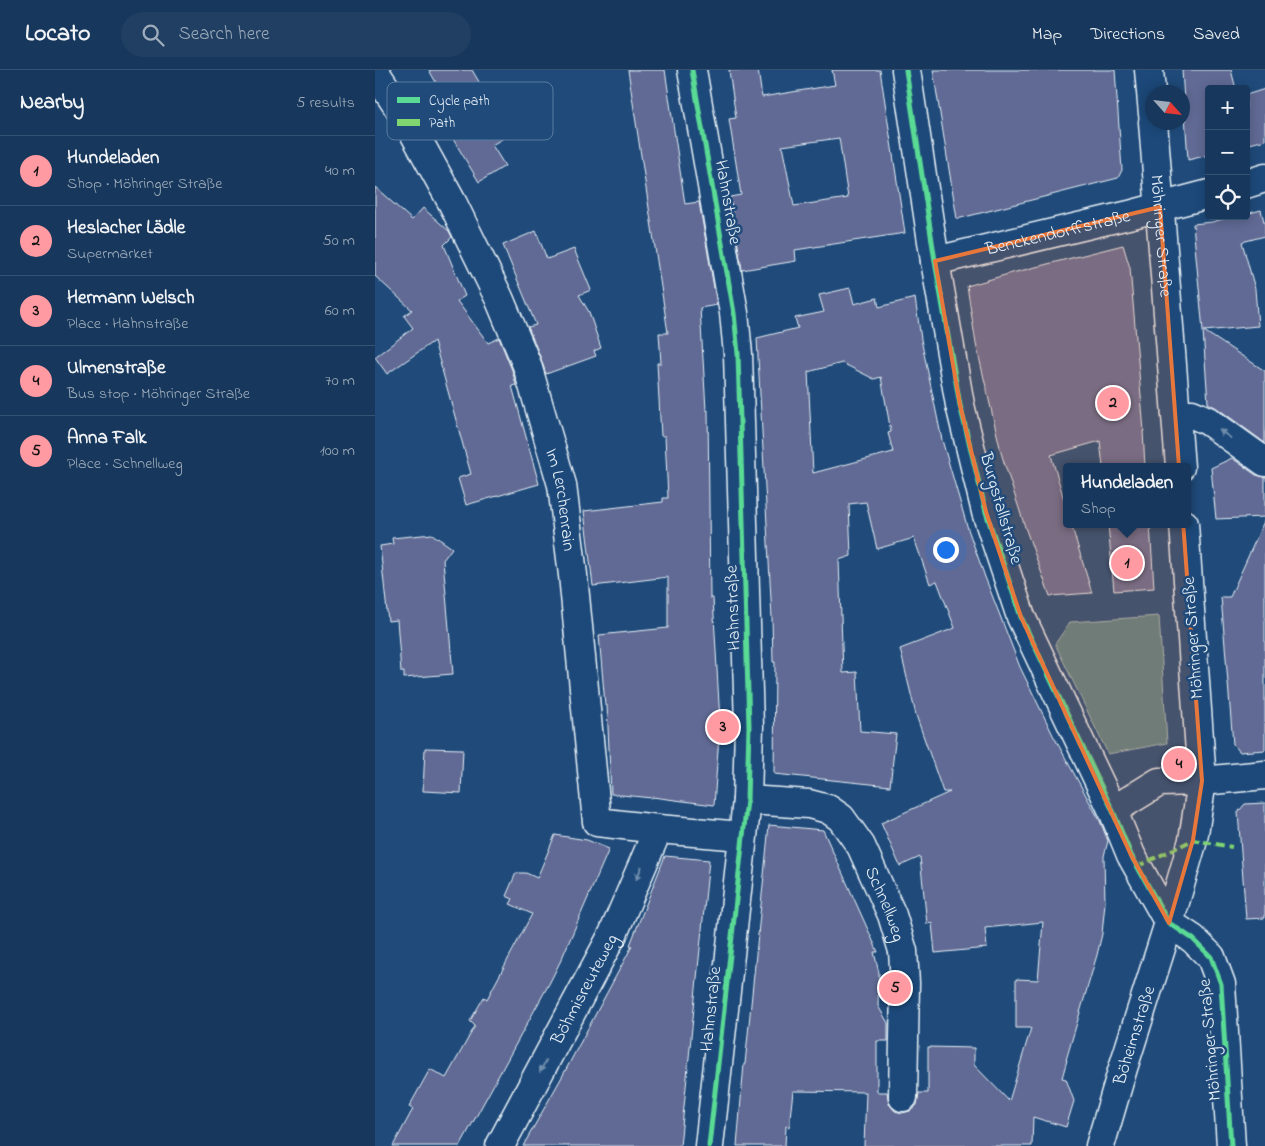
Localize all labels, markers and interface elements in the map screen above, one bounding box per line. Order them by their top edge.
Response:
search box [121,12,471,57]
text: Locato [25,17,91,52]
icon: search [139,21,167,49]
text: Search here [179,21,270,48]
text: Map [1032,22,1062,48]
text: Directions [1090,22,1165,48]
text: Saved [1193,22,1240,48]
legend [387,82,553,140]
north arrow [1145,85,1190,130]
map controls [1205,85,1250,220]
button: + [1205,85,1250,130]
text: Nearby [20,88,84,118]
text: 5 results [296,91,355,115]
text: Cycle path [429,91,490,113]
text: Path [429,113,455,134]
button: − [1205,130,1250,175]
text: Hundeladen [67,145,159,172]
street label: Hahnstraße [707,158,747,248]
text: 1 [33,159,39,183]
text: 40 m [325,159,355,183]
text: Shop · Möhringer Straße [67,172,222,196]
street label: Möhringer Straße [1142,174,1178,299]
button: locate [1205,175,1250,220]
street label: Benckendorffstraße [982,204,1134,264]
text: Heslacher Lädle [67,215,185,242]
text: 2 [32,229,40,253]
text: 50 m [323,229,355,253]
text: Supermarket [67,242,153,266]
text: Hermann Welsch [67,285,195,312]
text: 3 [33,299,39,323]
text: 60 m [325,299,355,323]
text: Place · Hahnstraße [67,312,188,336]
text: Ulmenstraße [67,355,165,382]
text: 4 [33,369,39,393]
text: 70 m [325,369,355,393]
text: Bus stop · Möhringer Straße [67,382,250,406]
pin: 2 [1097,384,1129,422]
text: Anna Falk [67,425,147,452]
one-way arrow [1219,429,1232,439]
text: 5 [31,439,41,463]
text: 100 m [320,439,355,463]
street label: Im Lerchenrain [537,446,581,553]
street label: Burgstallstraße [970,449,1029,569]
text: Place · Schnellweg [67,452,183,476]
popup [1063,463,1191,528]
text: Hundeladen [1081,470,1173,497]
text: Shop [1081,497,1116,521]
your location [933,537,959,563]
pin: 1 [1111,544,1143,582]
street label: Hahnstraße [719,564,748,651]
street label: Möhringer Straße [1177,575,1212,700]
pin: 3 [707,708,739,746]
pin: 4 [1163,745,1195,783]
street label: Schnellweg [857,863,910,945]
one-way arrow [634,866,642,881]
street label: Böhmisreuteweg [545,930,627,1051]
street label: Hahnstraße [695,964,729,1053]
pin: 5 [879,969,911,1007]
street label: Möhringer Straße [1193,977,1230,1102]
street label: Böheimstraße [1107,982,1164,1089]
one-way arrow [539,1058,547,1073]

